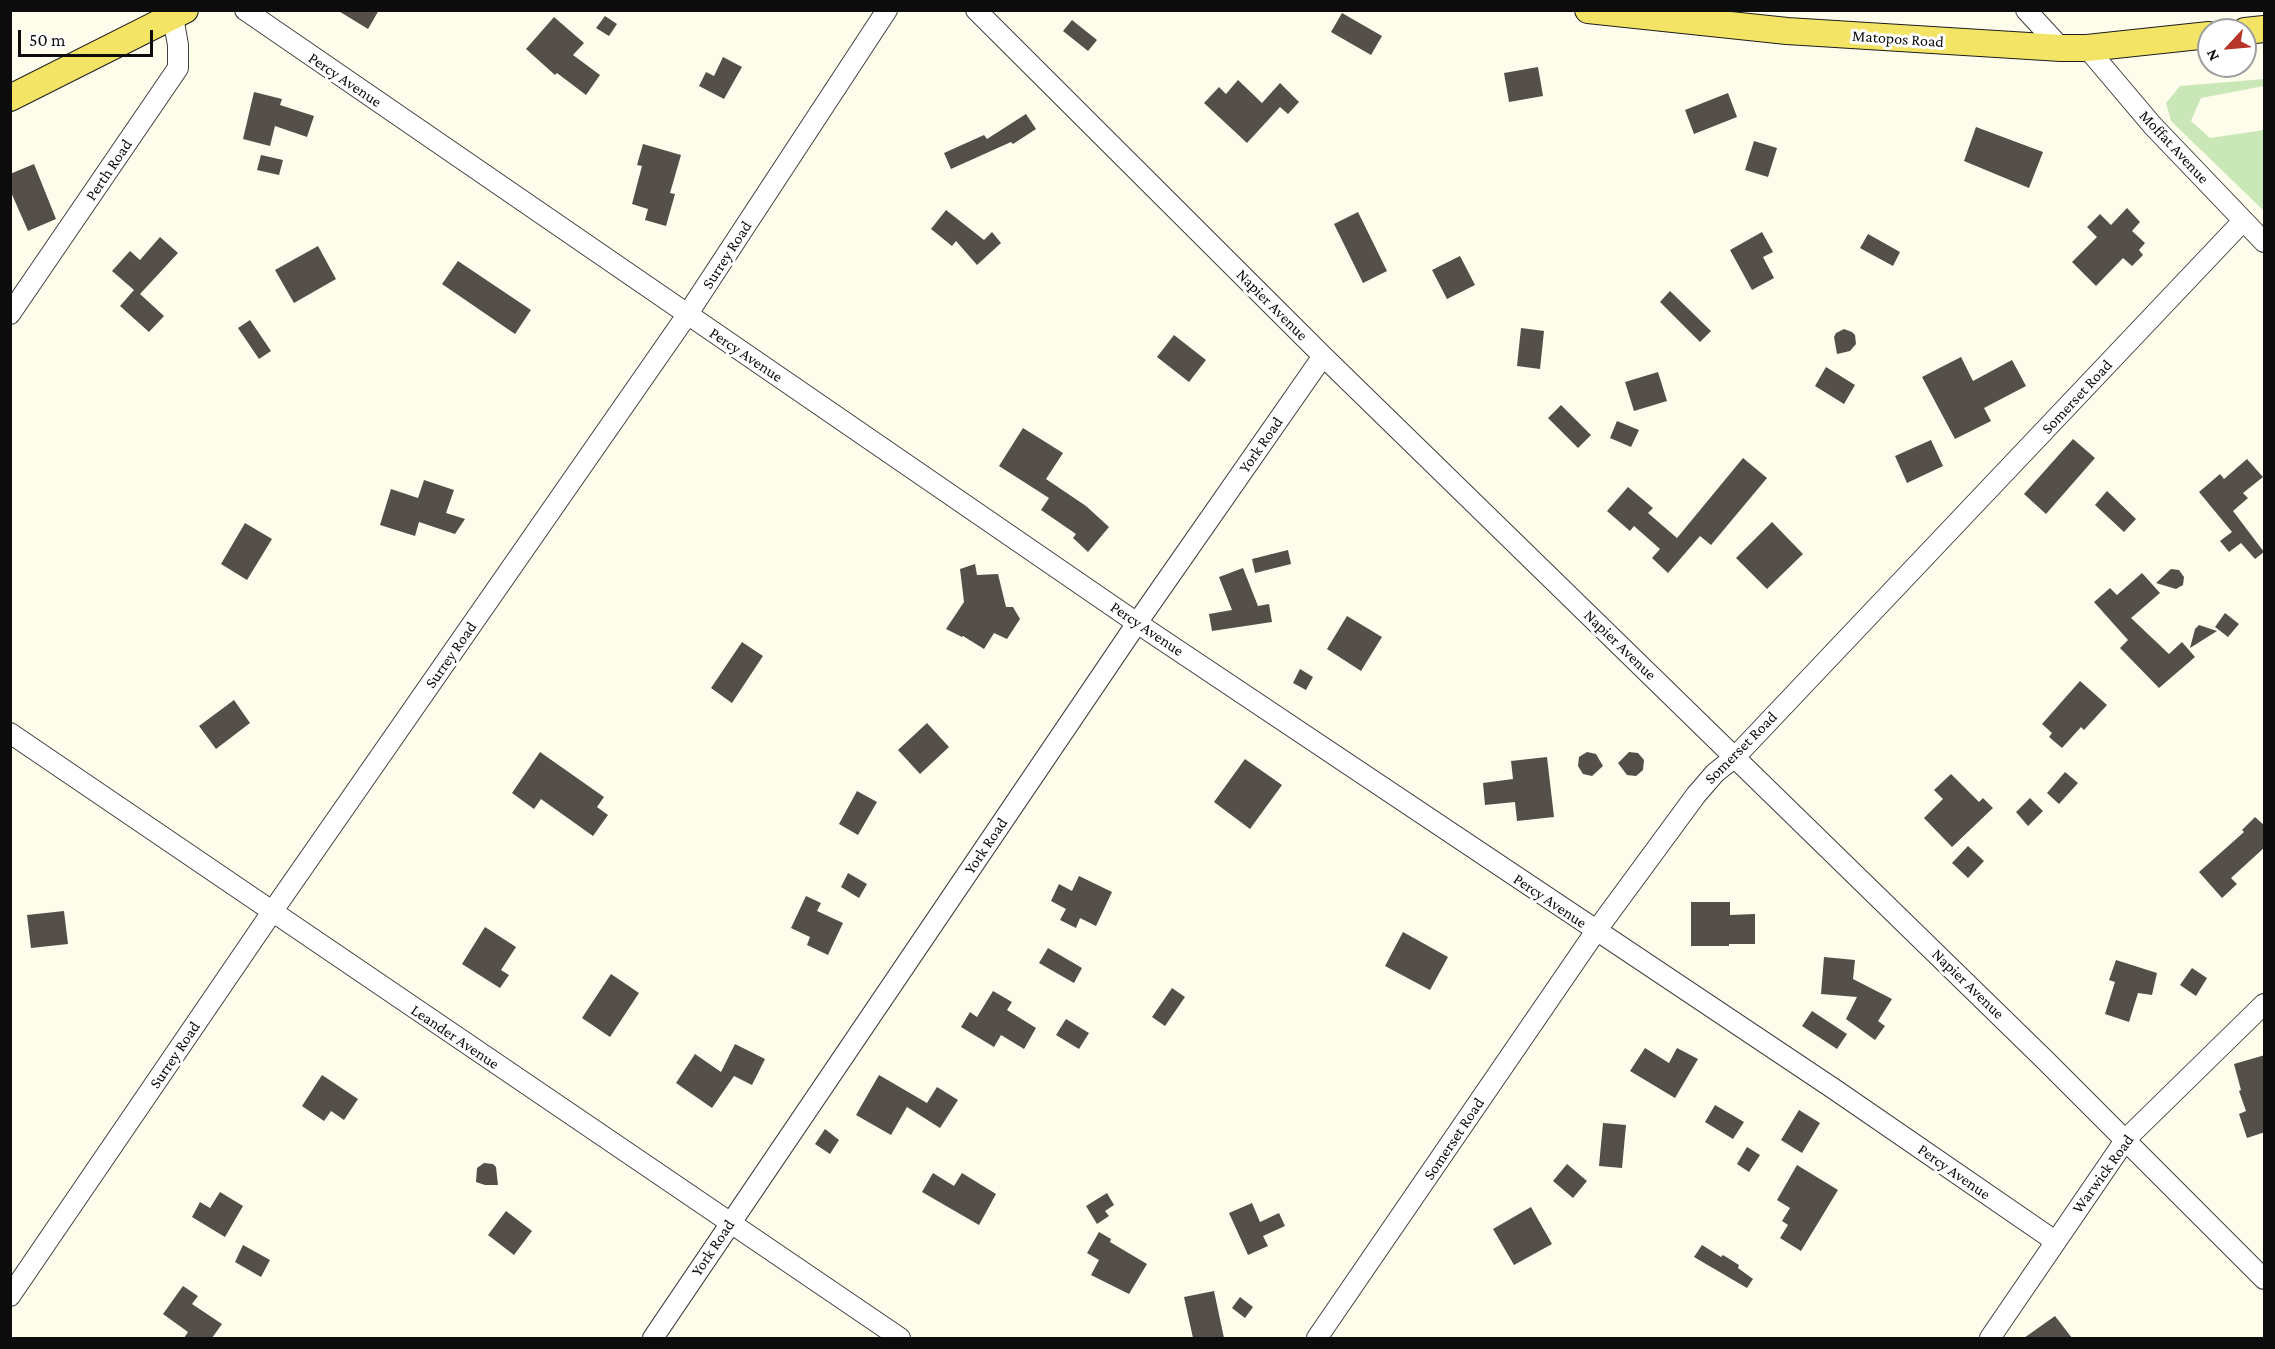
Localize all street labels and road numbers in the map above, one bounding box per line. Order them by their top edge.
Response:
street label: Matopos Road [1852,26,1944,52]
street label: Percy Avenue [305,48,385,112]
street label: Moffat Avenue [2135,106,2213,188]
street label: Perth Road [82,136,136,204]
street label: Surrey Road [698,218,756,292]
street label: Napier Avenue [1232,265,1312,345]
street label: Percy Avenue [706,323,786,387]
street label: Somerset Road [2038,356,2116,438]
street label: York Road [1235,413,1287,477]
street label: Percy Avenue [1107,597,1187,661]
street label: Napier Avenue [1580,606,1660,684]
street label: Surrey Road [421,618,481,692]
street label: Somerset Road [1701,708,1781,788]
street label: York Road [960,814,1012,878]
street label: Percy Avenue [1510,869,1590,933]
street label: Napier Avenue [1928,945,2008,1023]
street label: Leander Avenue [407,1000,503,1074]
street label: Surrey Road [146,1018,204,1092]
street label: Somerset Road [1419,1094,1489,1184]
street label: Warwick Road [2068,1131,2138,1217]
street label: Percy Avenue [1914,1140,1994,1204]
street label: York Road [687,1216,739,1280]

